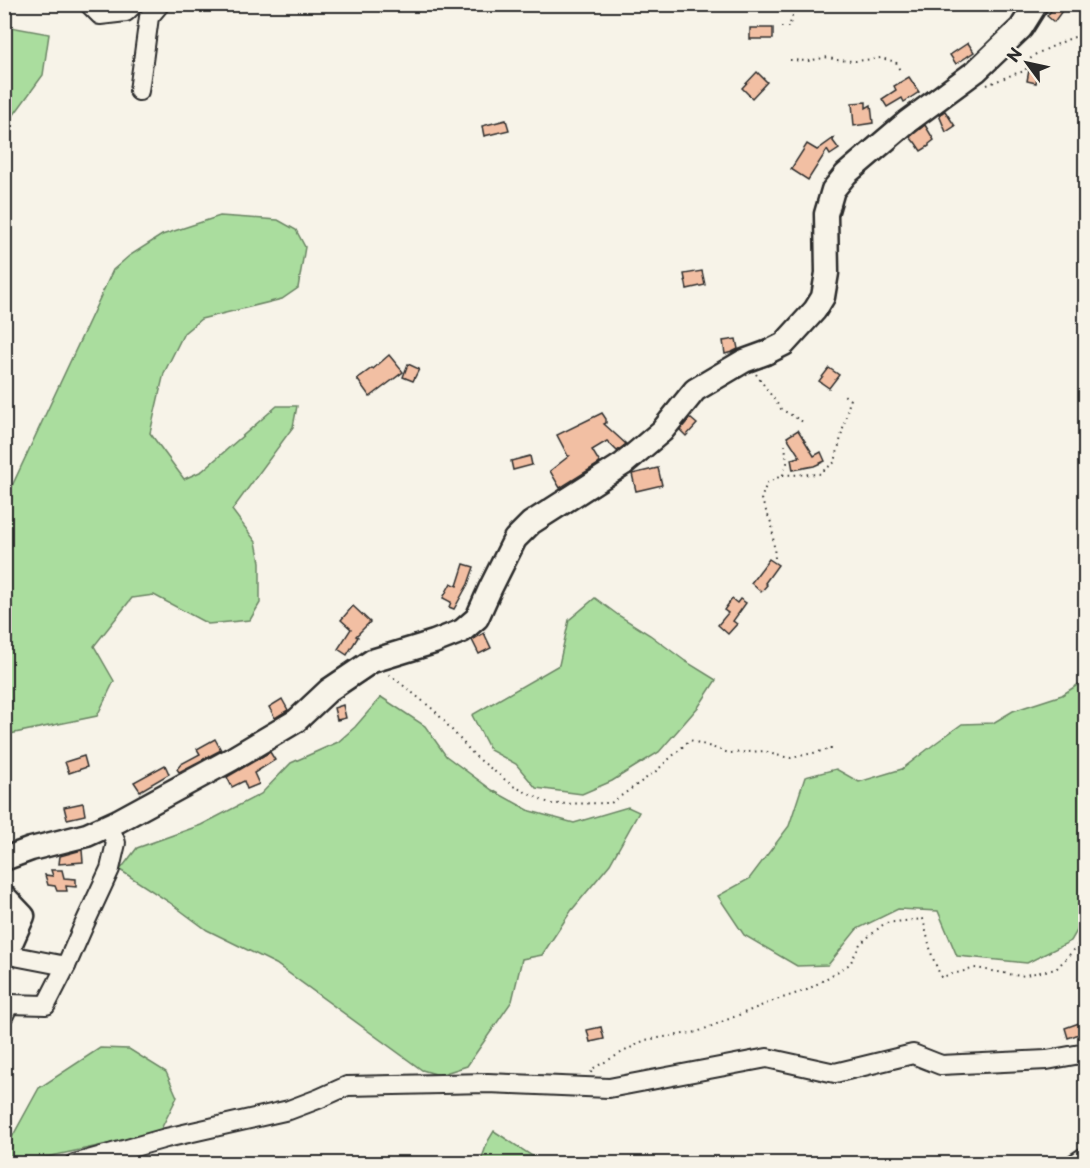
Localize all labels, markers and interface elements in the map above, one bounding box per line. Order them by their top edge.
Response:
north arrow [997,33,1057,93]
text: N [1000,42,1027,66]

